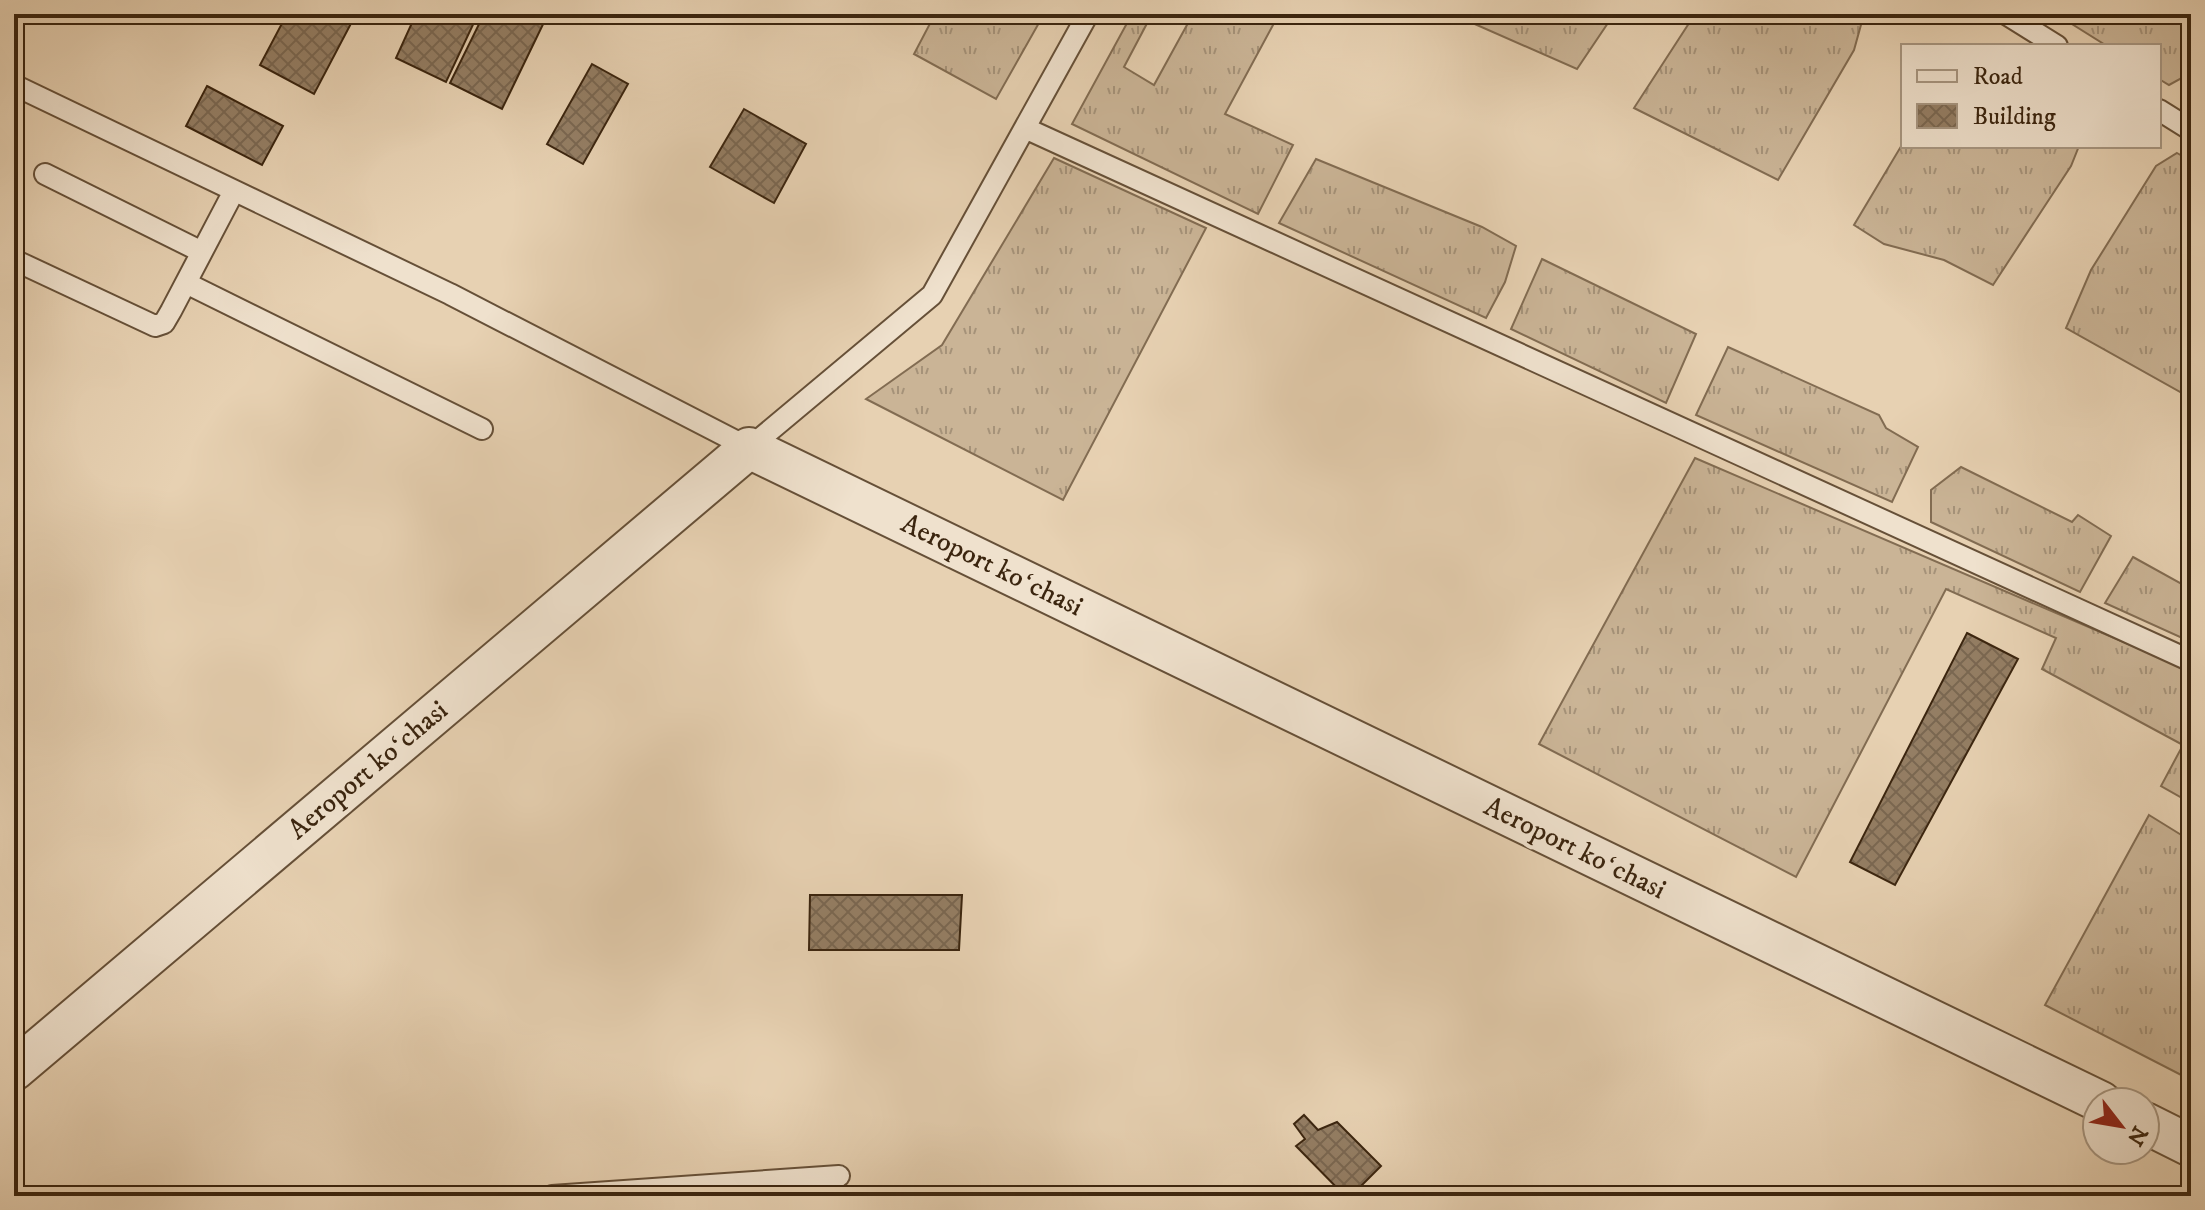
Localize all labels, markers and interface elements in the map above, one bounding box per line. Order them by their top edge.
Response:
legend [1901,44,2161,148]
text: Road [1973,62,2023,92]
text: Building [1973,102,2056,132]
street label: Aeroport koʻchasi [895,506,1089,624]
street label: Aeroport koʻchasi [281,693,455,847]
street label: Aeroport koʻchasi [1478,789,1672,907]
north arrow [2081,1086,2161,1166]
text: N [2121,1121,2153,1150]

